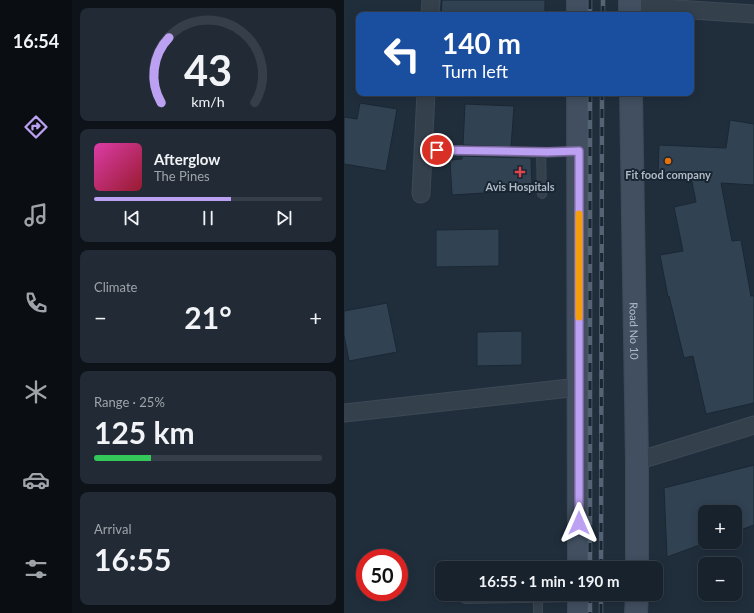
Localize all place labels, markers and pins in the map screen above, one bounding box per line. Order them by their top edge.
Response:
pin [420,133,454,167]
marker: Fit food company [663,156,673,166]
marker: Avis Hospitals [514,166,526,178]
place label: Fit food company [625,168,711,181]
place label: Avis Hospitals [484,180,555,193]

